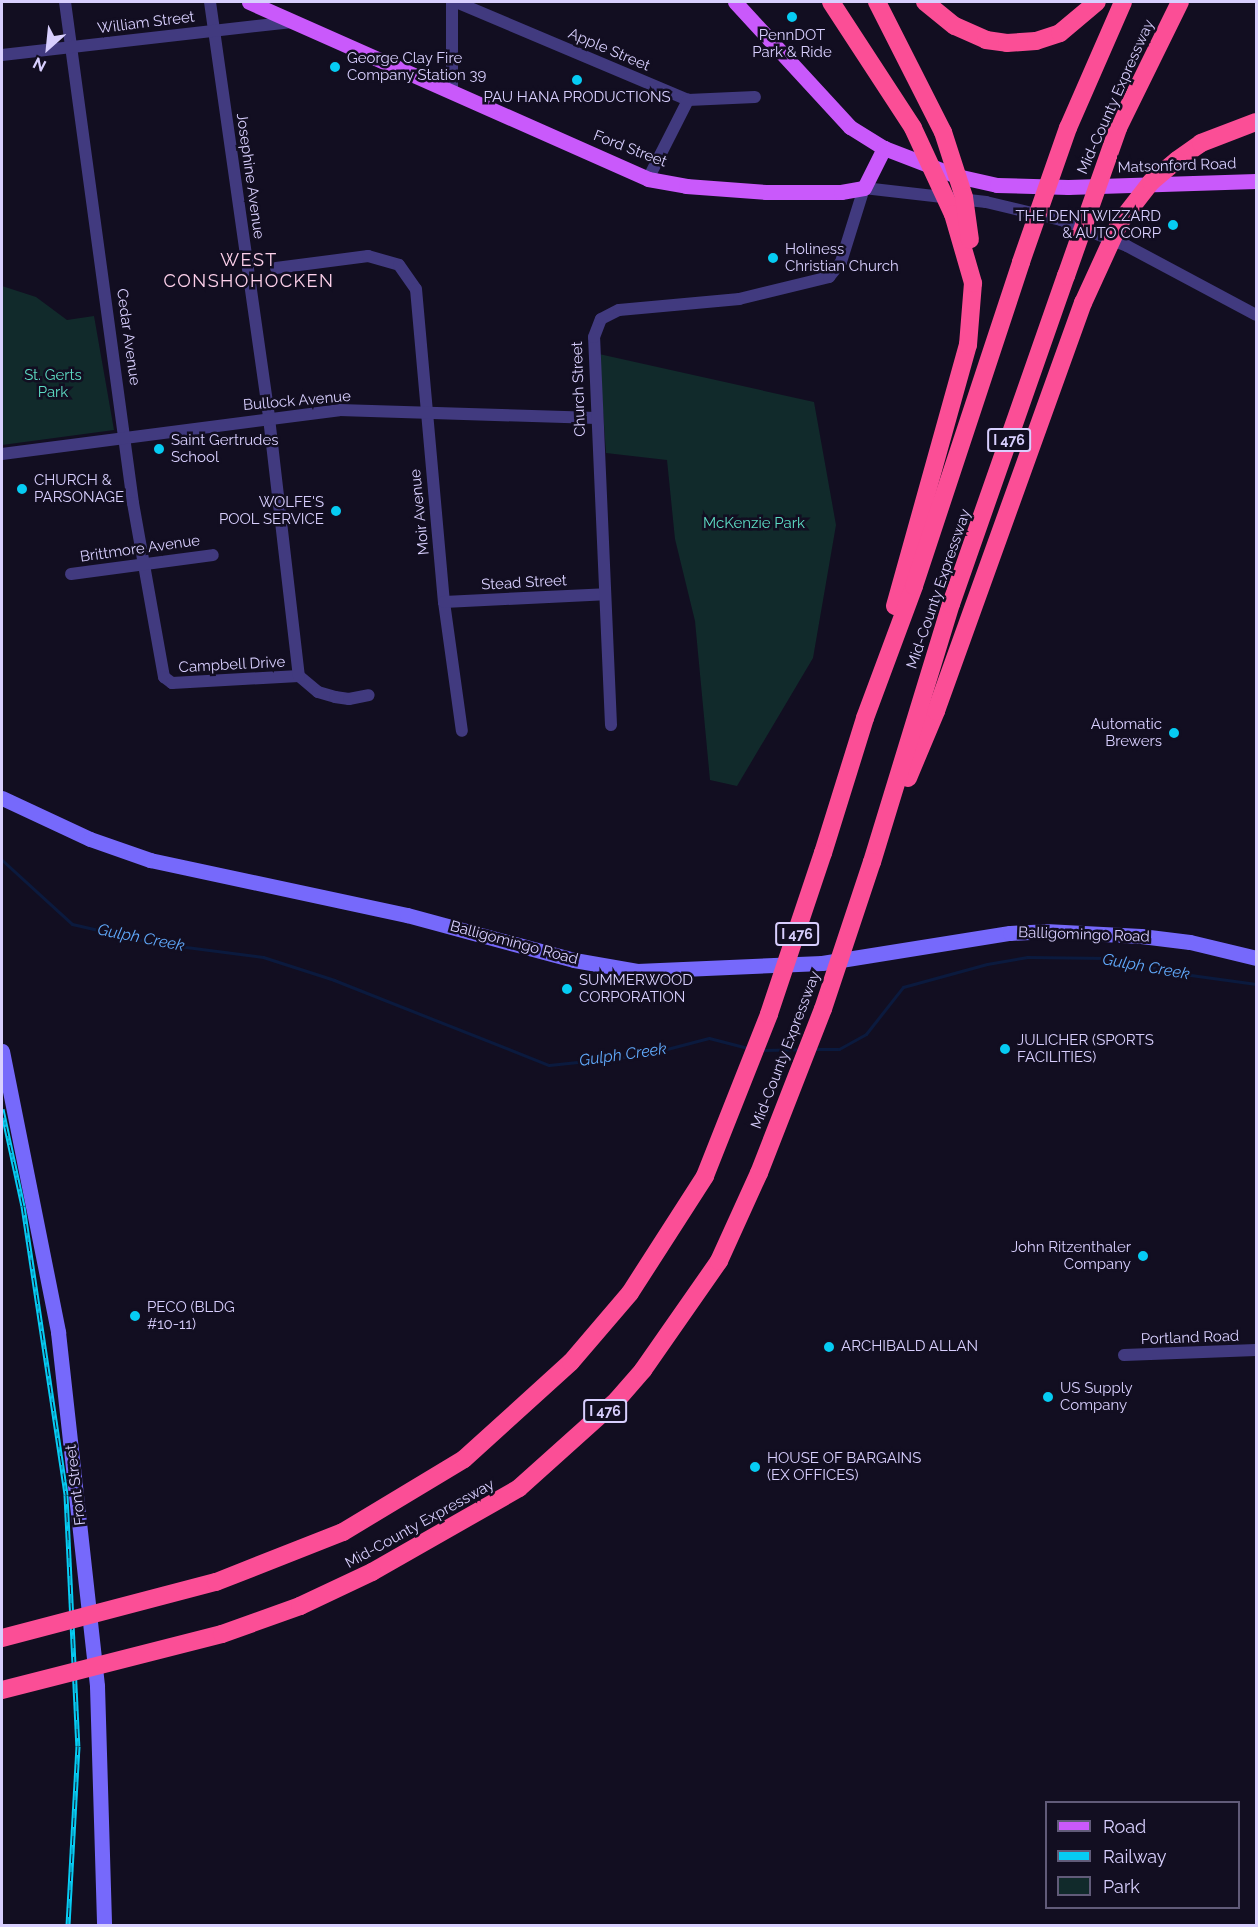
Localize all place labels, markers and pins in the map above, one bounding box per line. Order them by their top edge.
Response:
marker: PennDOT Park & Ride [785,10,799,24]
place label: PennDOT Park & Ride [752,26,832,61]
place label: George Clay Fire Company Station 39 [347,49,487,84]
marker: George Clay Fire Company Station 39 [328,60,342,74]
marker: PAU HANA PRODUCTIONS [570,73,584,87]
place label: PAU HANA PRODUCTIONS [483,89,671,107]
place label: THE DENT WIZZARD & AUTO CORP [1014,207,1161,242]
marker: THE DENT WIZZARD & AUTO CORP [1166,218,1180,232]
place label: Holiness Christian Church [785,240,899,275]
marker: Holiness Christian Church [766,251,780,265]
place label: Saint Gertrudes School [171,431,278,466]
marker: Saint Gertrudes School [152,442,166,456]
place label: CHURCH & PARSONAGE [34,471,124,506]
marker: CHURCH & PARSONAGE [15,482,29,496]
place label: WOLFE'S POOL SERVICE [218,493,324,528]
marker: WOLFE'S POOL SERVICE [329,504,343,518]
place label: Automatic Brewers [1091,715,1162,750]
marker: Automatic Brewers [1167,726,1181,740]
place label: SUMMERWOOD CORPORATION [579,971,693,1006]
marker: SUMMERWOOD CORPORATION [560,982,574,996]
place label: JULICHER (SPORTS FACILITIES) [1017,1031,1154,1066]
marker: JULICHER (SPORTS FACILITIES) [998,1042,1012,1056]
place label: John Ritzenthaler Company [1011,1238,1131,1273]
marker: John Ritzenthaler Company [1136,1249,1150,1263]
place label: PECO (BLDG #10-11) [147,1298,235,1333]
marker: PECO (BLDG #10-11) [128,1309,142,1323]
place label: ARCHIBALD ALLAN [841,1338,979,1356]
marker: ARCHIBALD ALLAN [822,1340,836,1354]
place label: US Supply Company [1060,1379,1133,1414]
marker: US Supply Company [1041,1390,1055,1404]
place label: HOUSE OF BARGAINS (EX OFFICES) [767,1449,922,1484]
marker: HOUSE OF BARGAINS (EX OFFICES) [748,1460,762,1474]

